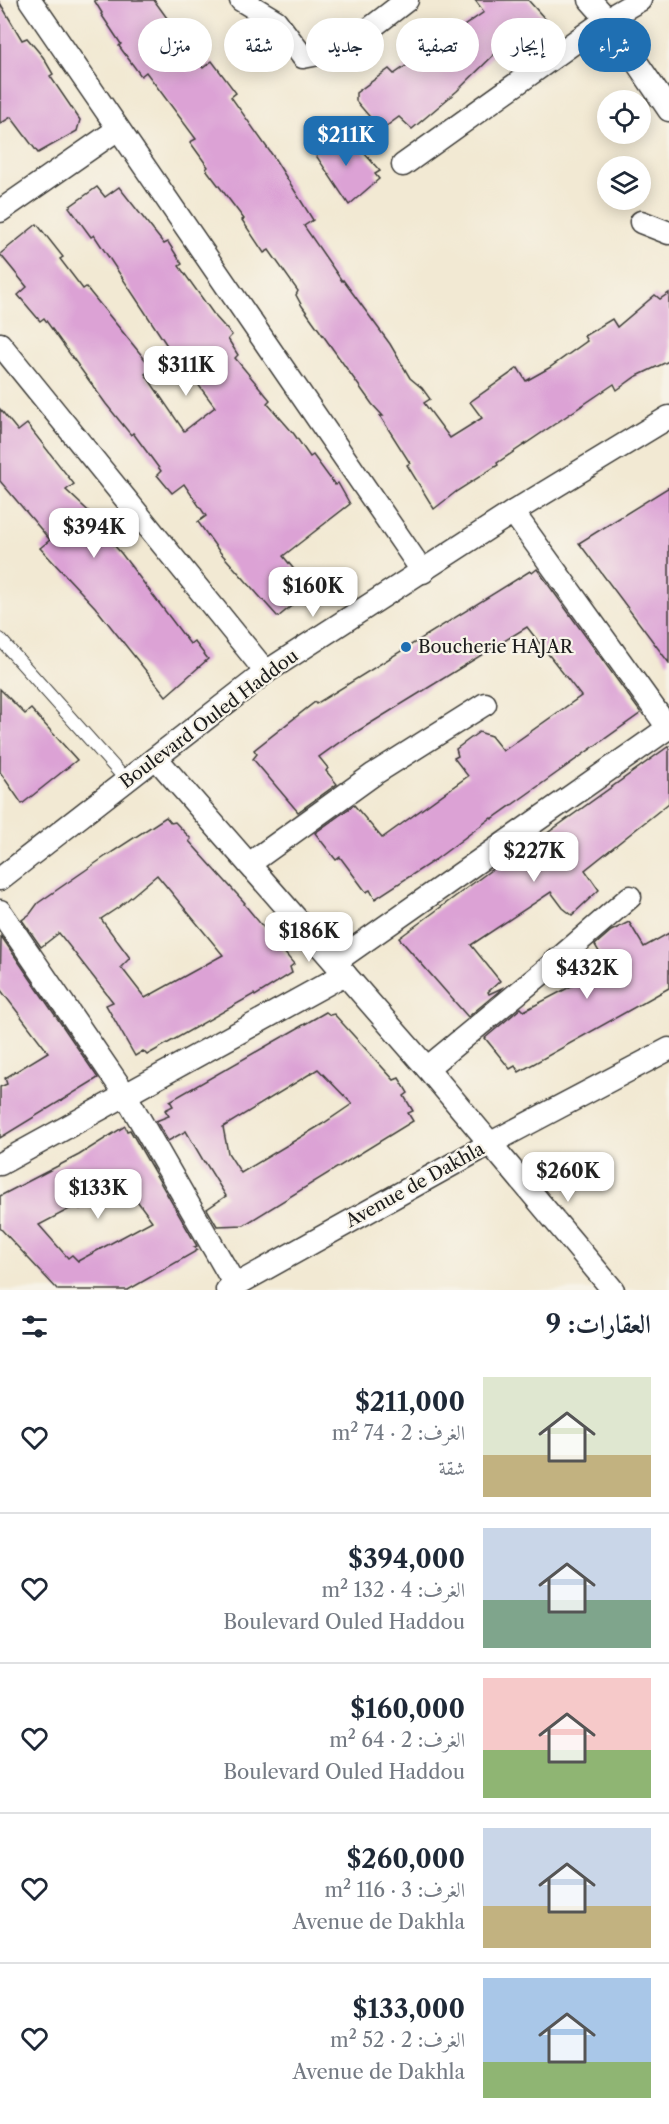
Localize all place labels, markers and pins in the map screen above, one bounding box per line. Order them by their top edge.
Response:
pin: $211K [304,116,388,167]
pin: $311K [144,346,228,397]
pin: $394K [52,508,136,559]
pin: $160K [271,567,355,618]
place label: Boucherie HAJAR [418,636,574,658]
marker: Boucherie HAJAR [399,640,413,654]
pin: $227K [492,832,576,883]
pin: $186K [267,912,351,963]
pin: $432K [545,949,629,1000]
pin: $260K [526,1152,610,1203]
pin: $133K [56,1169,140,1220]

